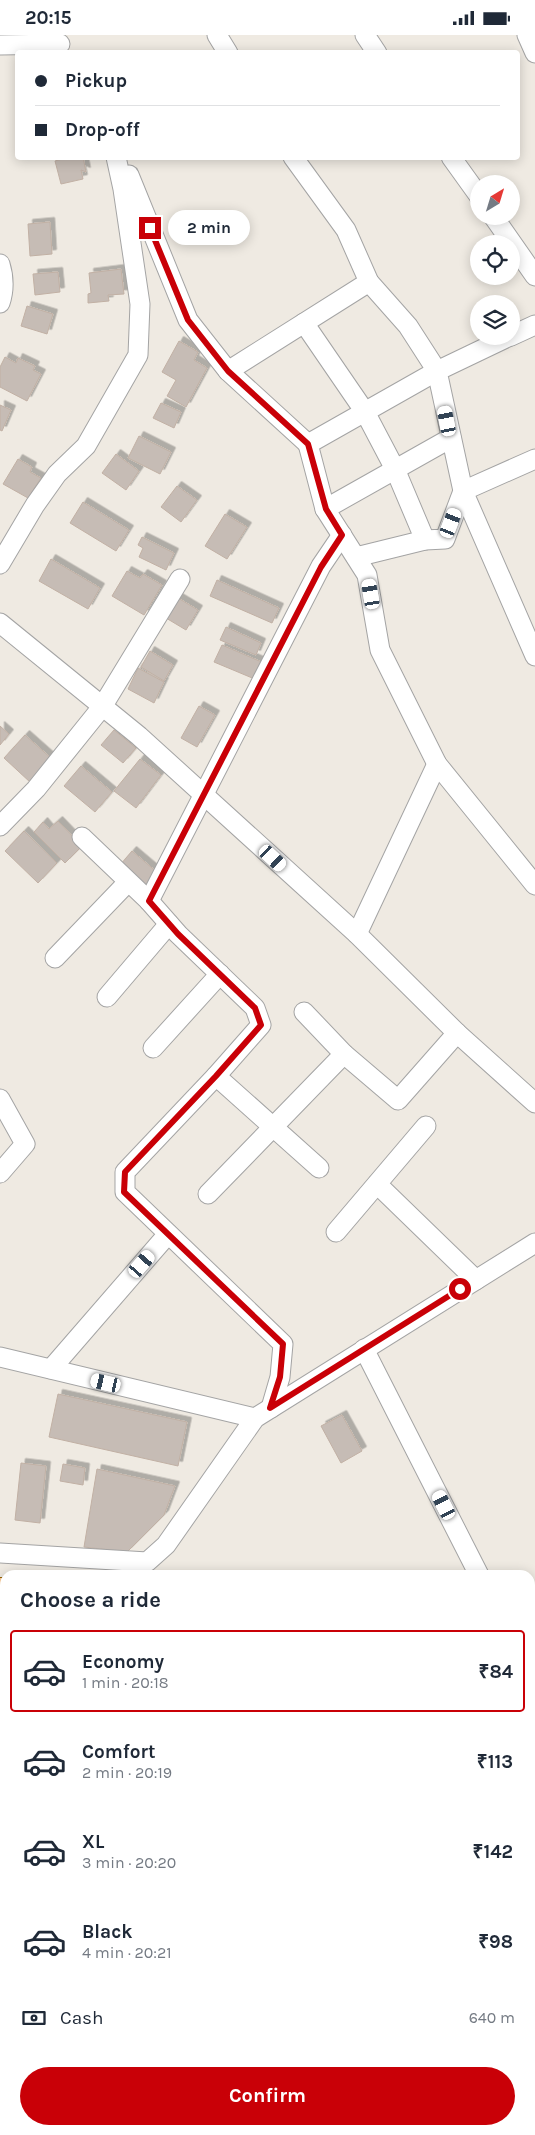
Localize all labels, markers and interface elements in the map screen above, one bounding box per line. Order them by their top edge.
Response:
text: 20:15 [25,7,71,29]
text: Pickup [65,70,127,92]
text: Drop-off [65,119,140,141]
north arrow [470,175,520,225]
map controls [470,175,520,345]
callout: 2 min [168,211,250,245]
route end [139,217,161,239]
text: 2 min [187,218,231,237]
button: locate [470,235,520,285]
button: layers [470,295,520,345]
car [436,405,457,437]
car [438,506,463,540]
car [361,578,380,610]
car [256,842,289,874]
car [126,1248,157,1280]
route start [449,1278,471,1300]
car [89,1372,122,1394]
car [430,1488,457,1522]
text: Choose a ride [20,1587,161,1613]
icon: car [22,1649,67,1694]
text: Economy [82,1651,164,1673]
text: ₹84 [479,1661,513,1683]
text: 1 min · 20:18 [82,1673,169,1692]
icon: car [22,1739,67,1784]
text: Comfort [82,1741,156,1763]
text: ₹113 [477,1751,513,1773]
text: 2 min · 20:19 [82,1763,172,1782]
icon: car [22,1829,67,1874]
text: XL [82,1831,104,1853]
text: ₹142 [473,1841,513,1863]
text: 3 min · 20:20 [82,1853,176,1872]
icon: car [22,1919,67,1964]
text: Black [82,1921,133,1943]
text: ₹98 [478,1931,513,1953]
text: 4 min · 20:21 [82,1943,172,1962]
icon: cash [20,2004,48,2032]
text: Cash [60,2007,104,2029]
text: 640 m [469,2008,515,2027]
button: Confirm [20,2067,515,2125]

